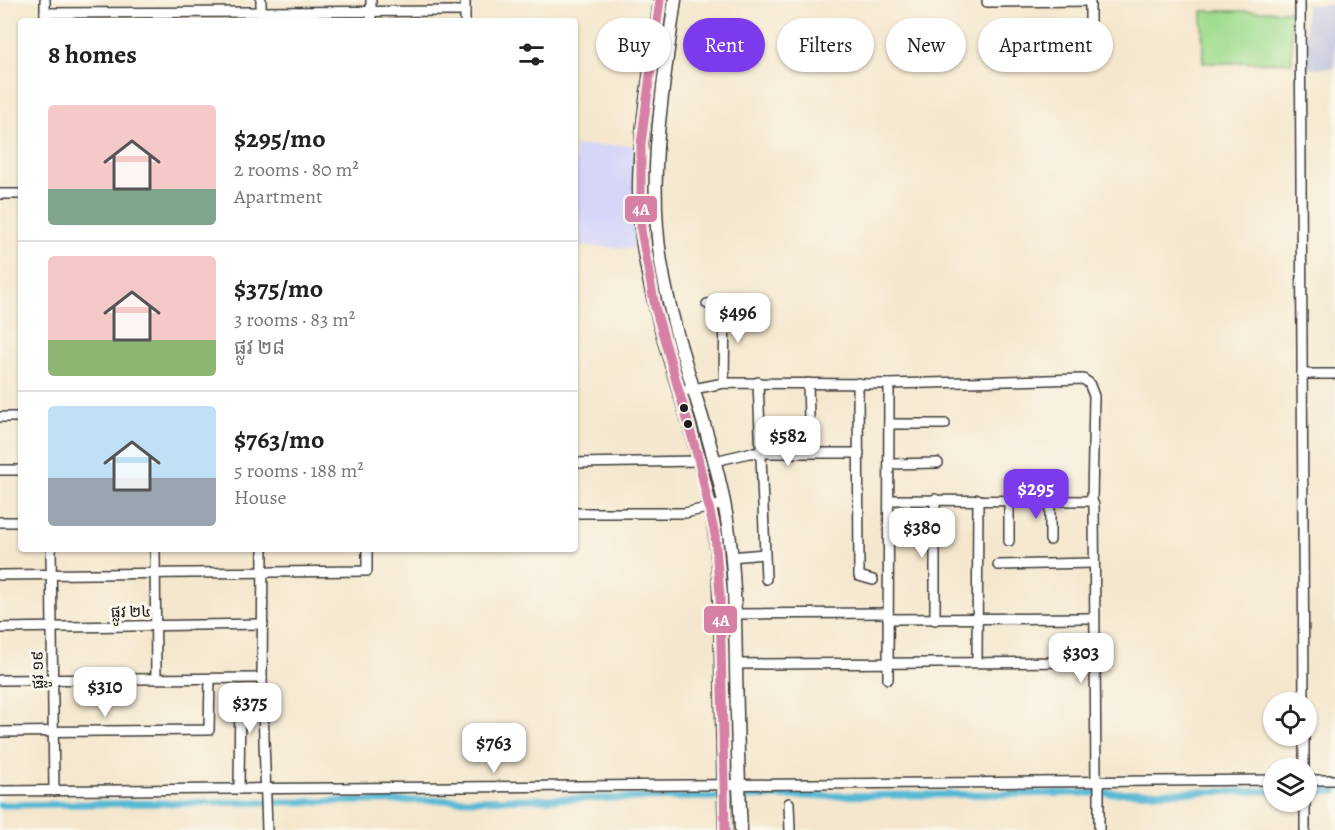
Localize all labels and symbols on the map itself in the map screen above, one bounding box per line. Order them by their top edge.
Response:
line badge: 4A [624,195,658,223]
text: 4A [632,199,651,221]
pin: $496 [702,293,774,344]
unlabelled marker [678,402,690,414]
pin: $582 [752,416,824,467]
unlabelled marker [682,418,694,430]
pin: $295 [1000,469,1072,520]
pin: $380 [886,508,958,559]
street label: ផ្លូវ ២៤ [110,601,152,626]
line badge: 4A [703,605,738,634]
text: 4A [712,610,731,632]
pin: $303 [1045,633,1117,684]
street label: ផ្លូវ ១៩ [27,650,52,690]
pin: $310 [69,667,141,718]
pin: $375 [214,683,286,734]
pin: $763 [458,723,530,774]

